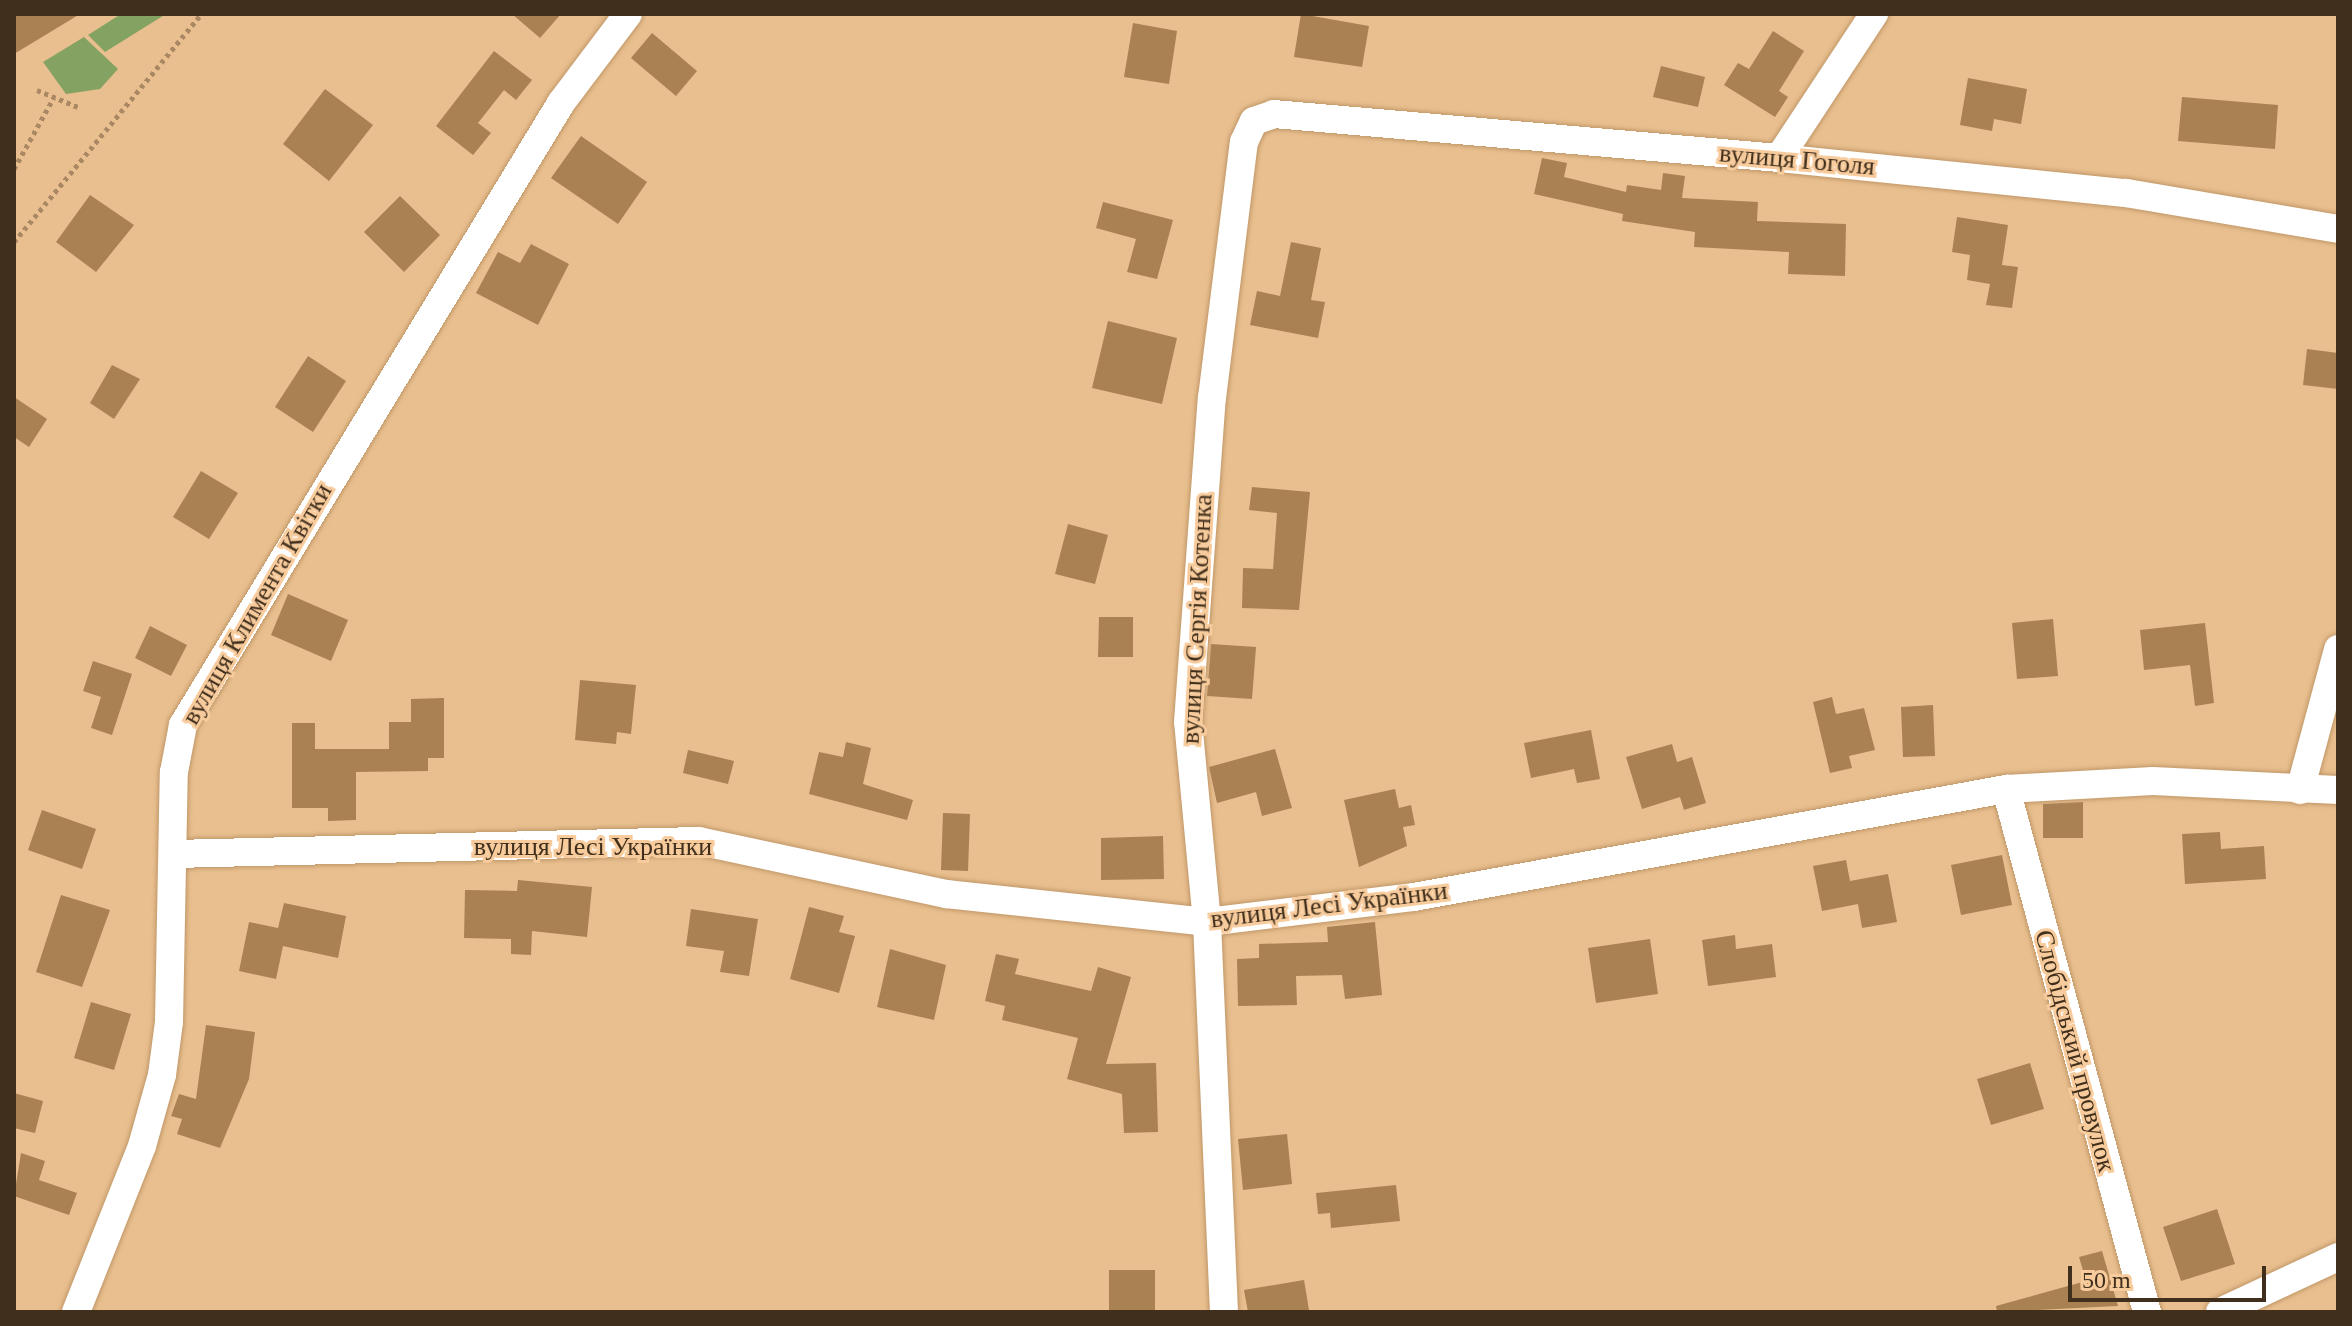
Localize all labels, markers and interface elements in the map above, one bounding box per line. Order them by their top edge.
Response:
street label: вулиця Гоголя [1718,138,1876,182]
street label: вулиця Климента Квітки [175,478,339,730]
street label: вулиця Сергія Котенка [1175,493,1219,745]
street label: вулиця Лесі Українки [474,831,712,863]
street label: вулиця Лесі Українки [1209,875,1449,935]
street label: Слобідський провулок [2028,927,2122,1175]
scale bar [2072,1250,2270,1300]
text: 50 m [2082,1267,2131,1293]

